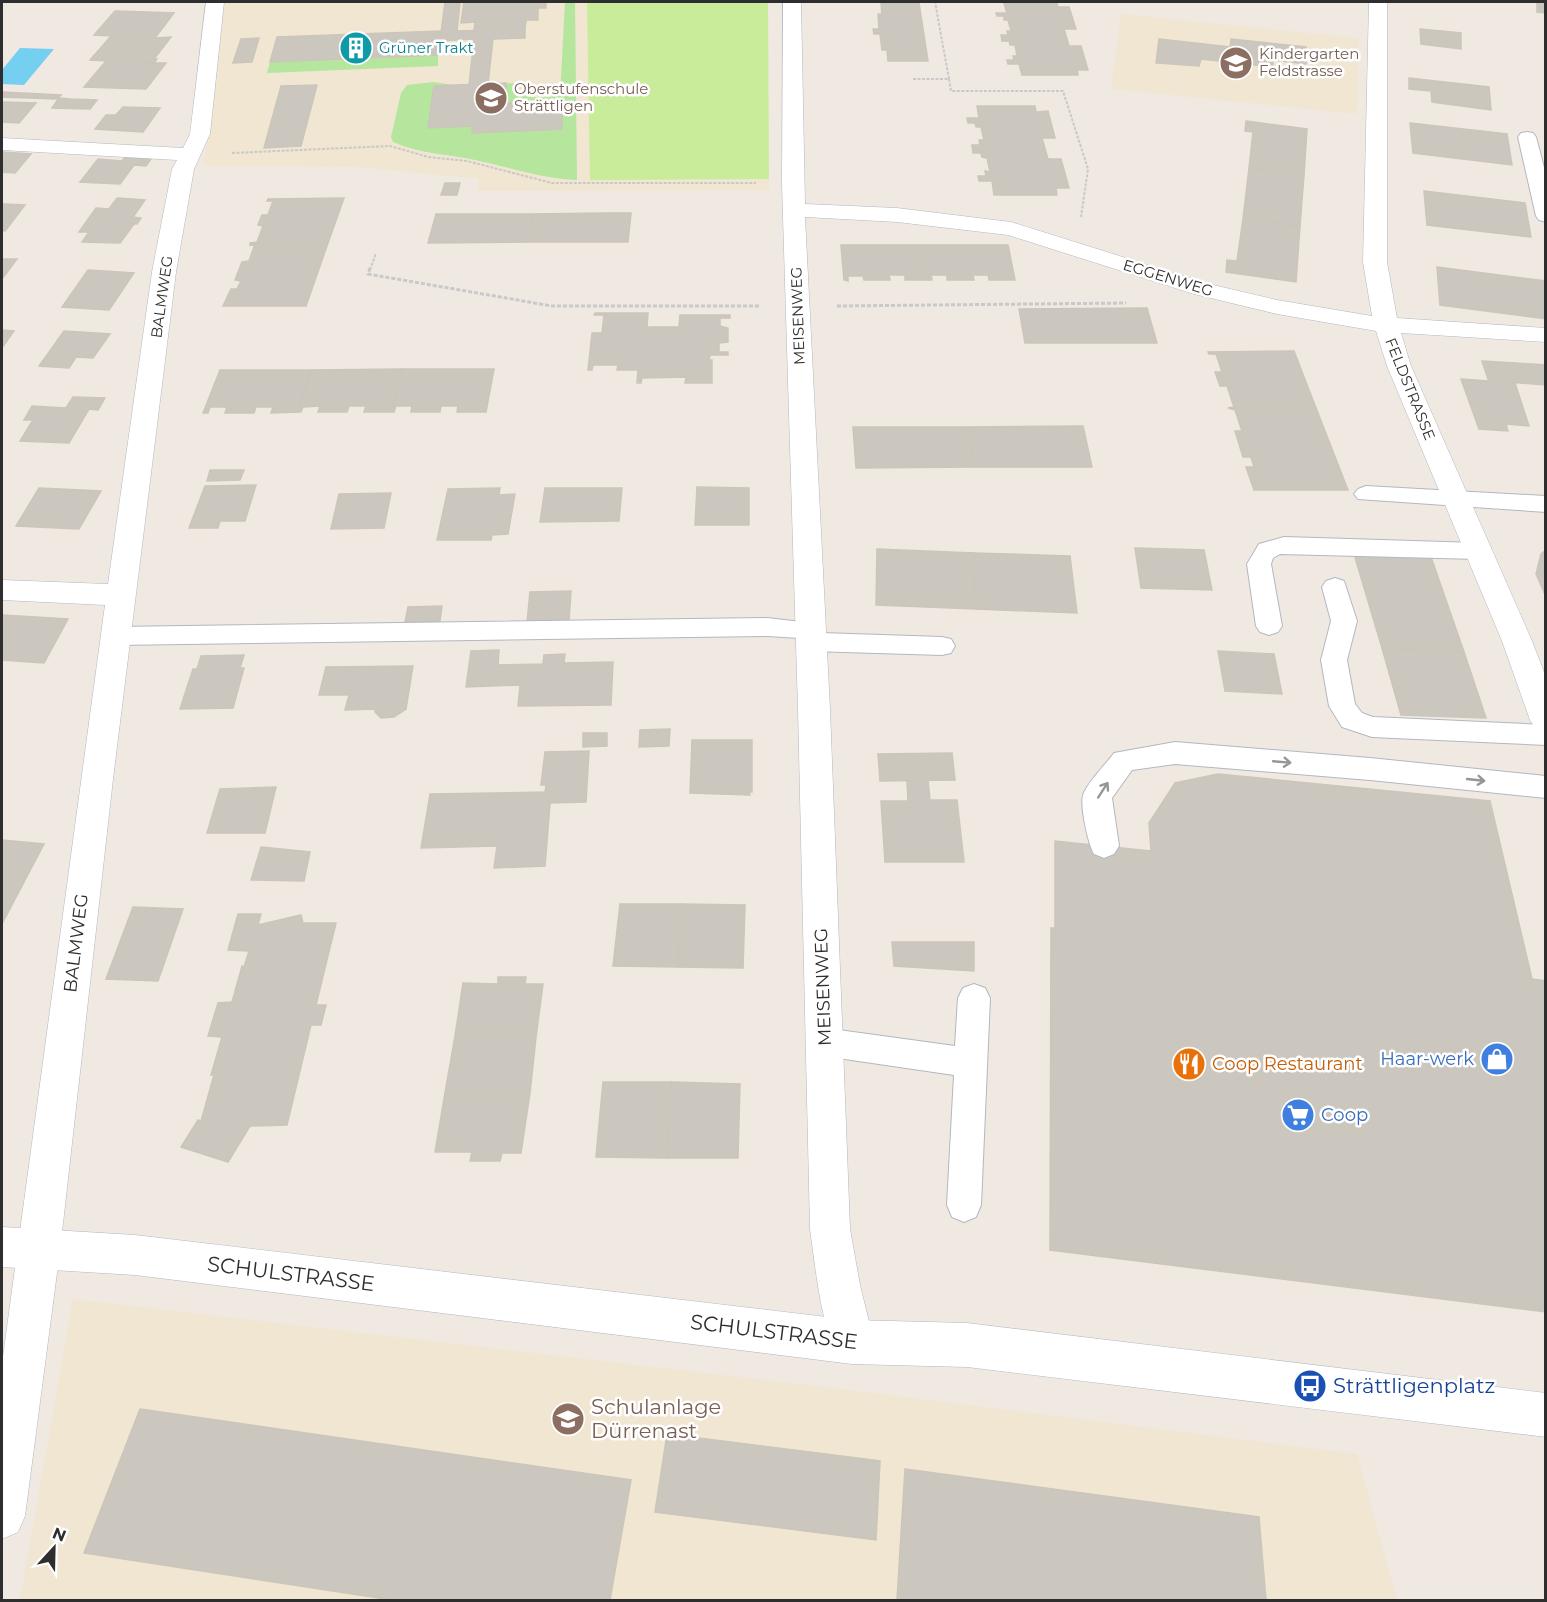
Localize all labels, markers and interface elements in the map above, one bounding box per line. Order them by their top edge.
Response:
building icon: Grüner Trakt [338,30,374,66]
place label: Grüner Trakt [379,38,474,57]
place label: Kindergarten Feldstrasse [1259,44,1359,80]
school or university icon: Kindergarten Feldstrasse [1218,45,1254,81]
place label: Oberstufenschule Strättligen [514,79,648,115]
school or university icon: Oberstufenschule Strättligen [473,80,509,116]
street label: BALMWEG [146,255,177,339]
street label: EGGENWEG [1121,255,1216,300]
street label: MEISENWEG [786,267,809,365]
street label: FELDSTRASSE [1381,335,1440,443]
one-way arrow [1271,756,1291,767]
one-way arrow [1466,775,1485,786]
one-way arrow [1096,781,1109,798]
street label: BALMWEG [59,892,93,994]
street label: MEISENWEG [810,928,836,1046]
shop icon: Haar-werk [1479,1041,1515,1077]
restaurant icon: Coop Restaurant [1171,1046,1207,1082]
place label: Haar-werk [1380,1048,1474,1070]
place label: Coop Restaurant [1212,1053,1363,1075]
supermarket icon: Coop [1280,1097,1316,1133]
place label: Coop [1321,1104,1368,1126]
street label: SCHULSTRASSE [206,1251,376,1296]
street label: SCHULSTRASSE [689,1309,859,1354]
bus stop icon: Strättligenplatz [1292,1368,1328,1404]
place label: Strättligenplatz [1333,1373,1495,1398]
place label: Schulanlage Dürrenast [591,1394,721,1443]
school or university icon: Schulanlage Dürrenast [550,1401,586,1437]
north arrow [24,1518,84,1578]
text: N [50,1523,69,1546]

